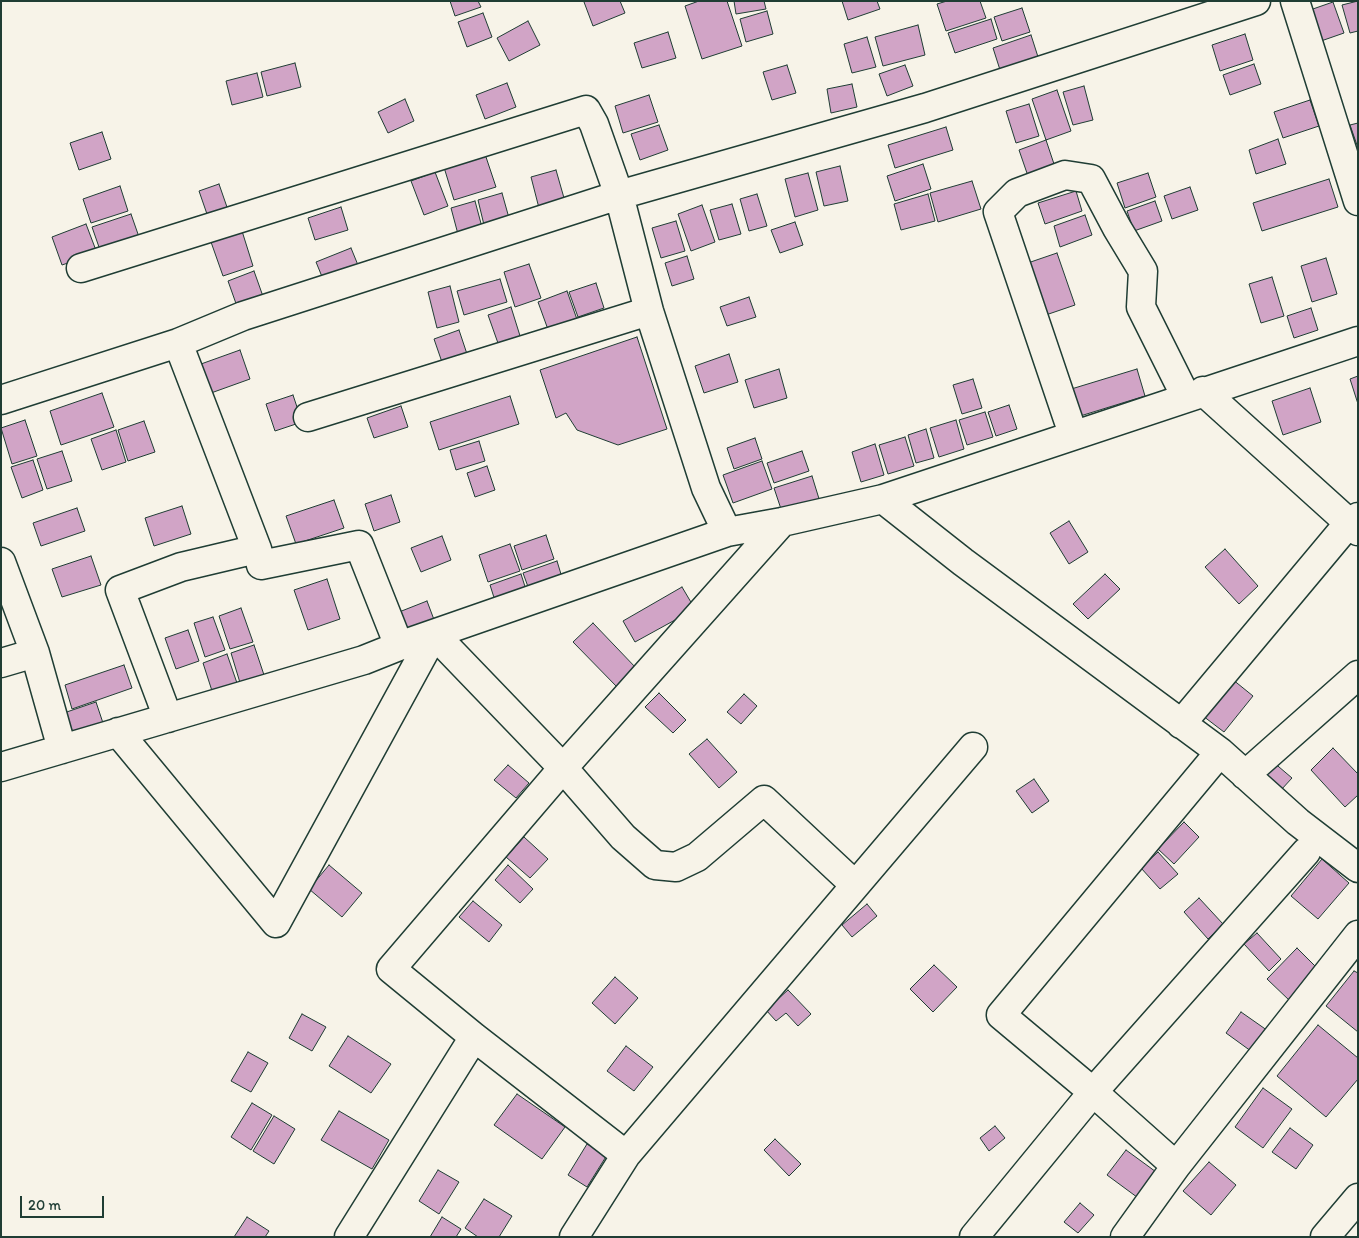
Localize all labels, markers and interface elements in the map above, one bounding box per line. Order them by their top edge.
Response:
scale bar [22,1186,106,1218]
text: 20 m [28,1196,61,1214]

